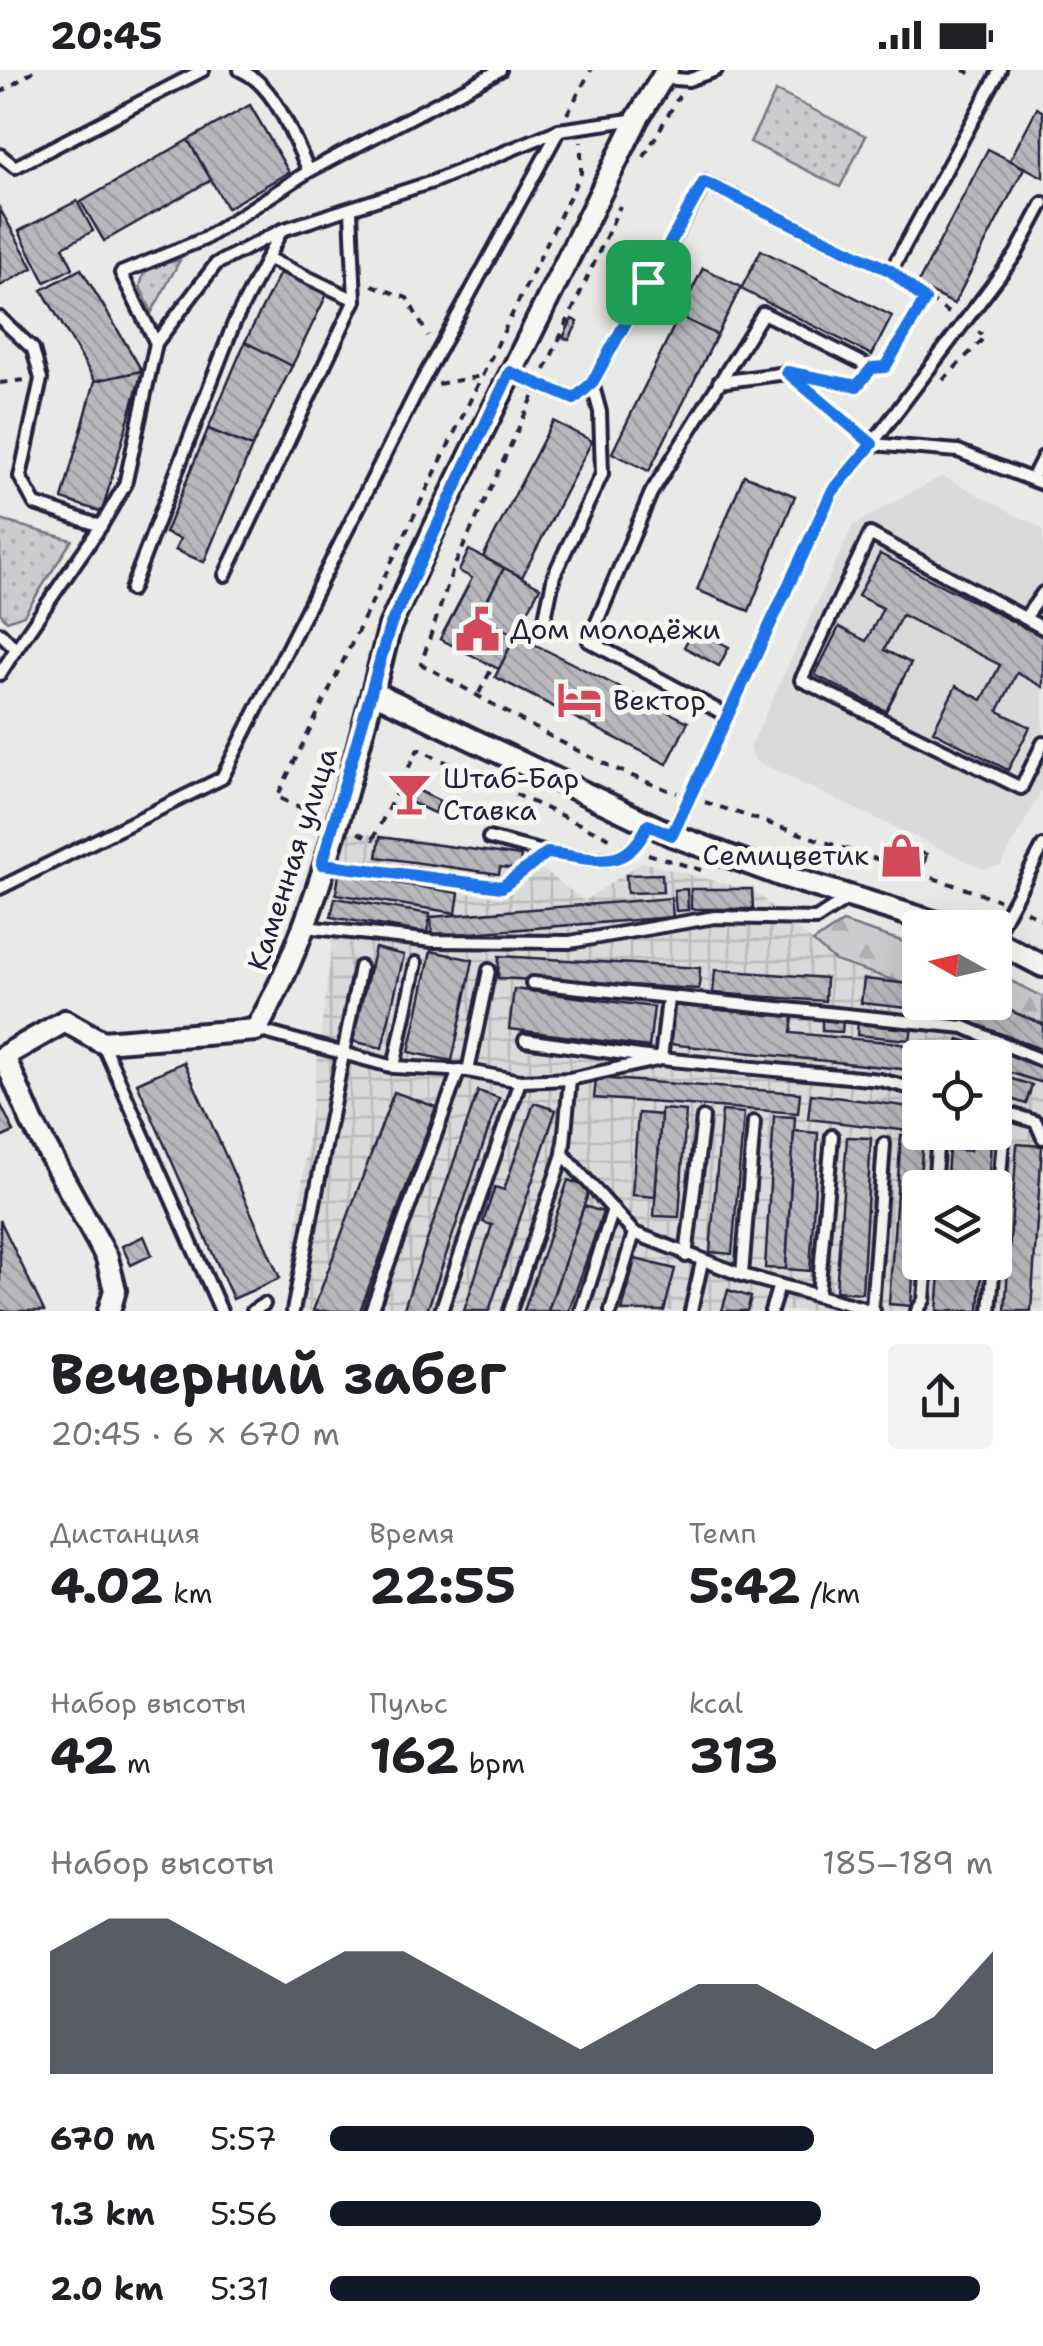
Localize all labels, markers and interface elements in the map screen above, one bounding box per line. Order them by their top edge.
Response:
text: 20:45 [50,10,162,61]
pin [606,240,691,325]
icon: arrive [621,255,676,310]
public building icon: Дом молодёжи [453,605,501,653]
place label: Дом молодёжи [510,610,721,648]
hotel icon: Вектор [556,676,604,724]
place label: Вектор [613,681,706,719]
street label: Каменная улица [238,743,346,975]
place label: Штаб-Бар Ставка [443,759,579,829]
bar icon: Штаб-Бар Ставка [386,770,434,818]
shop icon: Семицветик [878,831,926,879]
place label: Семицветик [703,836,869,874]
north arrow [902,910,1012,1020]
map controls [902,910,1012,1280]
button: locate [902,1040,1012,1150]
button: layers [902,1170,1012,1280]
text: Вечерний забег [50,1337,506,1411]
button: share [888,1344,993,1449]
text: 20:45 · 6 × 670 m [50,1412,340,1455]
text: Дистанция [50,1514,200,1552]
text: Время [369,1514,455,1552]
text: Темп [689,1514,756,1552]
text: 4.02 [50,1552,163,1619]
text: 22:55 [369,1552,516,1619]
text: 5:42 [689,1552,801,1619]
text: km [163,1574,213,1612]
text: /km [801,1574,860,1612]
text: Набор высоты [50,1684,246,1722]
text: Пульс [369,1684,448,1722]
text: kcal [689,1684,743,1722]
text: 42 [50,1722,117,1789]
text: 162 [369,1722,459,1789]
text: 313 [689,1722,778,1789]
text: m [117,1744,151,1782]
text: bpm [459,1744,525,1782]
text: Набор высоты [50,1841,275,1884]
text: 185–189 m [822,1841,993,1884]
text: 670 m [50,2117,155,2160]
text: 5:57 [210,2117,277,2160]
text: 1.3 km [50,2192,155,2235]
text: 5:56 [210,2192,278,2235]
text: 2.0 km [50,2267,164,2310]
text: 5:31 [210,2267,270,2310]

